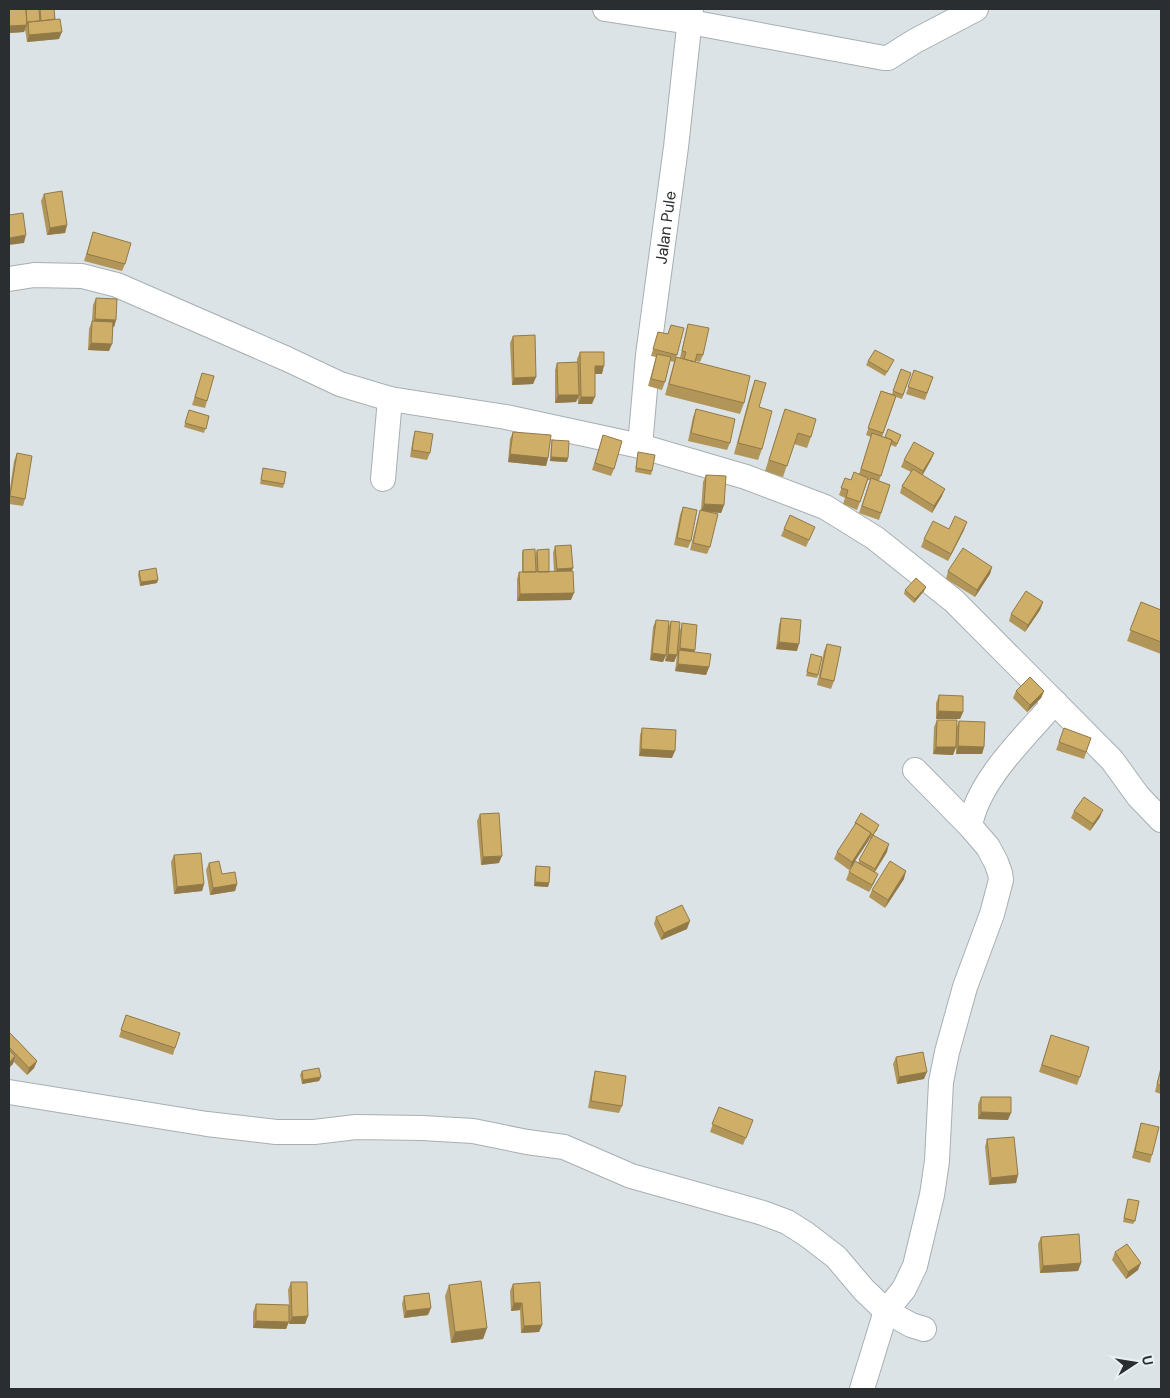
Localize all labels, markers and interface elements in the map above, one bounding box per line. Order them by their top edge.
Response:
street label: Jalan Pule [650,190,680,265]
north arrow [1110,1338,1160,1388]
text: U [1138,1354,1158,1367]

